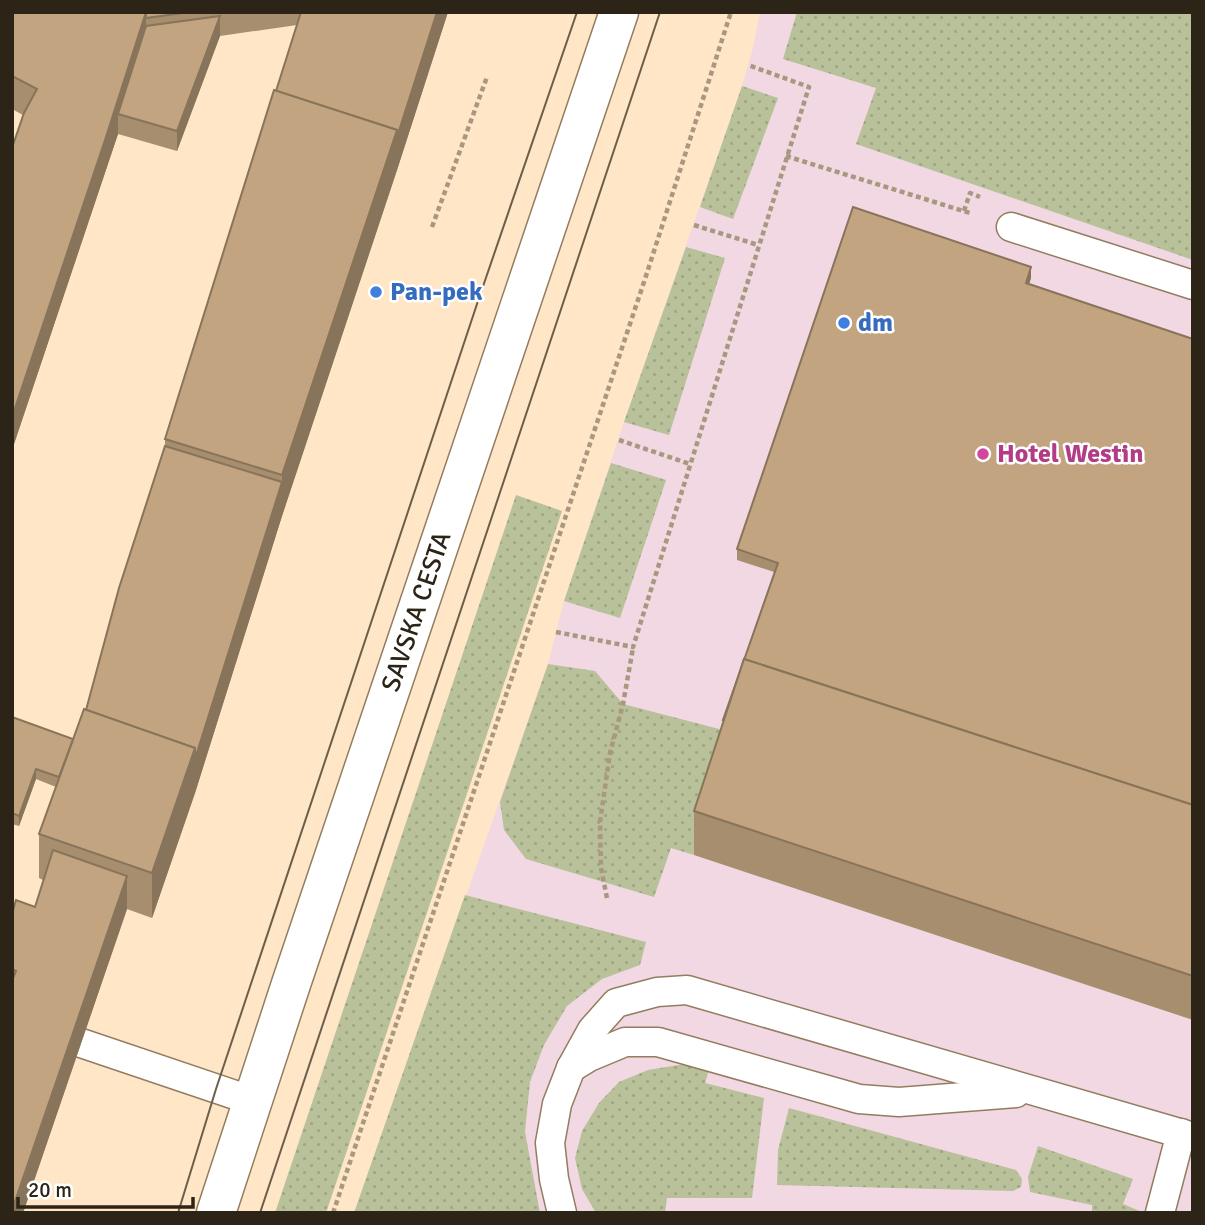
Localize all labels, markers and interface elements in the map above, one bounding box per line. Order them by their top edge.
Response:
place label: Pan-pek [390,276,483,308]
marker: Pan-pek [368,284,384,300]
place label: dm [858,307,893,339]
marker: dm [836,315,852,331]
place label: Hotel Westin [997,438,1143,470]
marker: Hotel Westin [975,446,991,462]
street label: SAVSKA CESTA [375,527,459,696]
scale bar [18,1166,192,1210]
text: 20 m [28,1177,72,1203]

